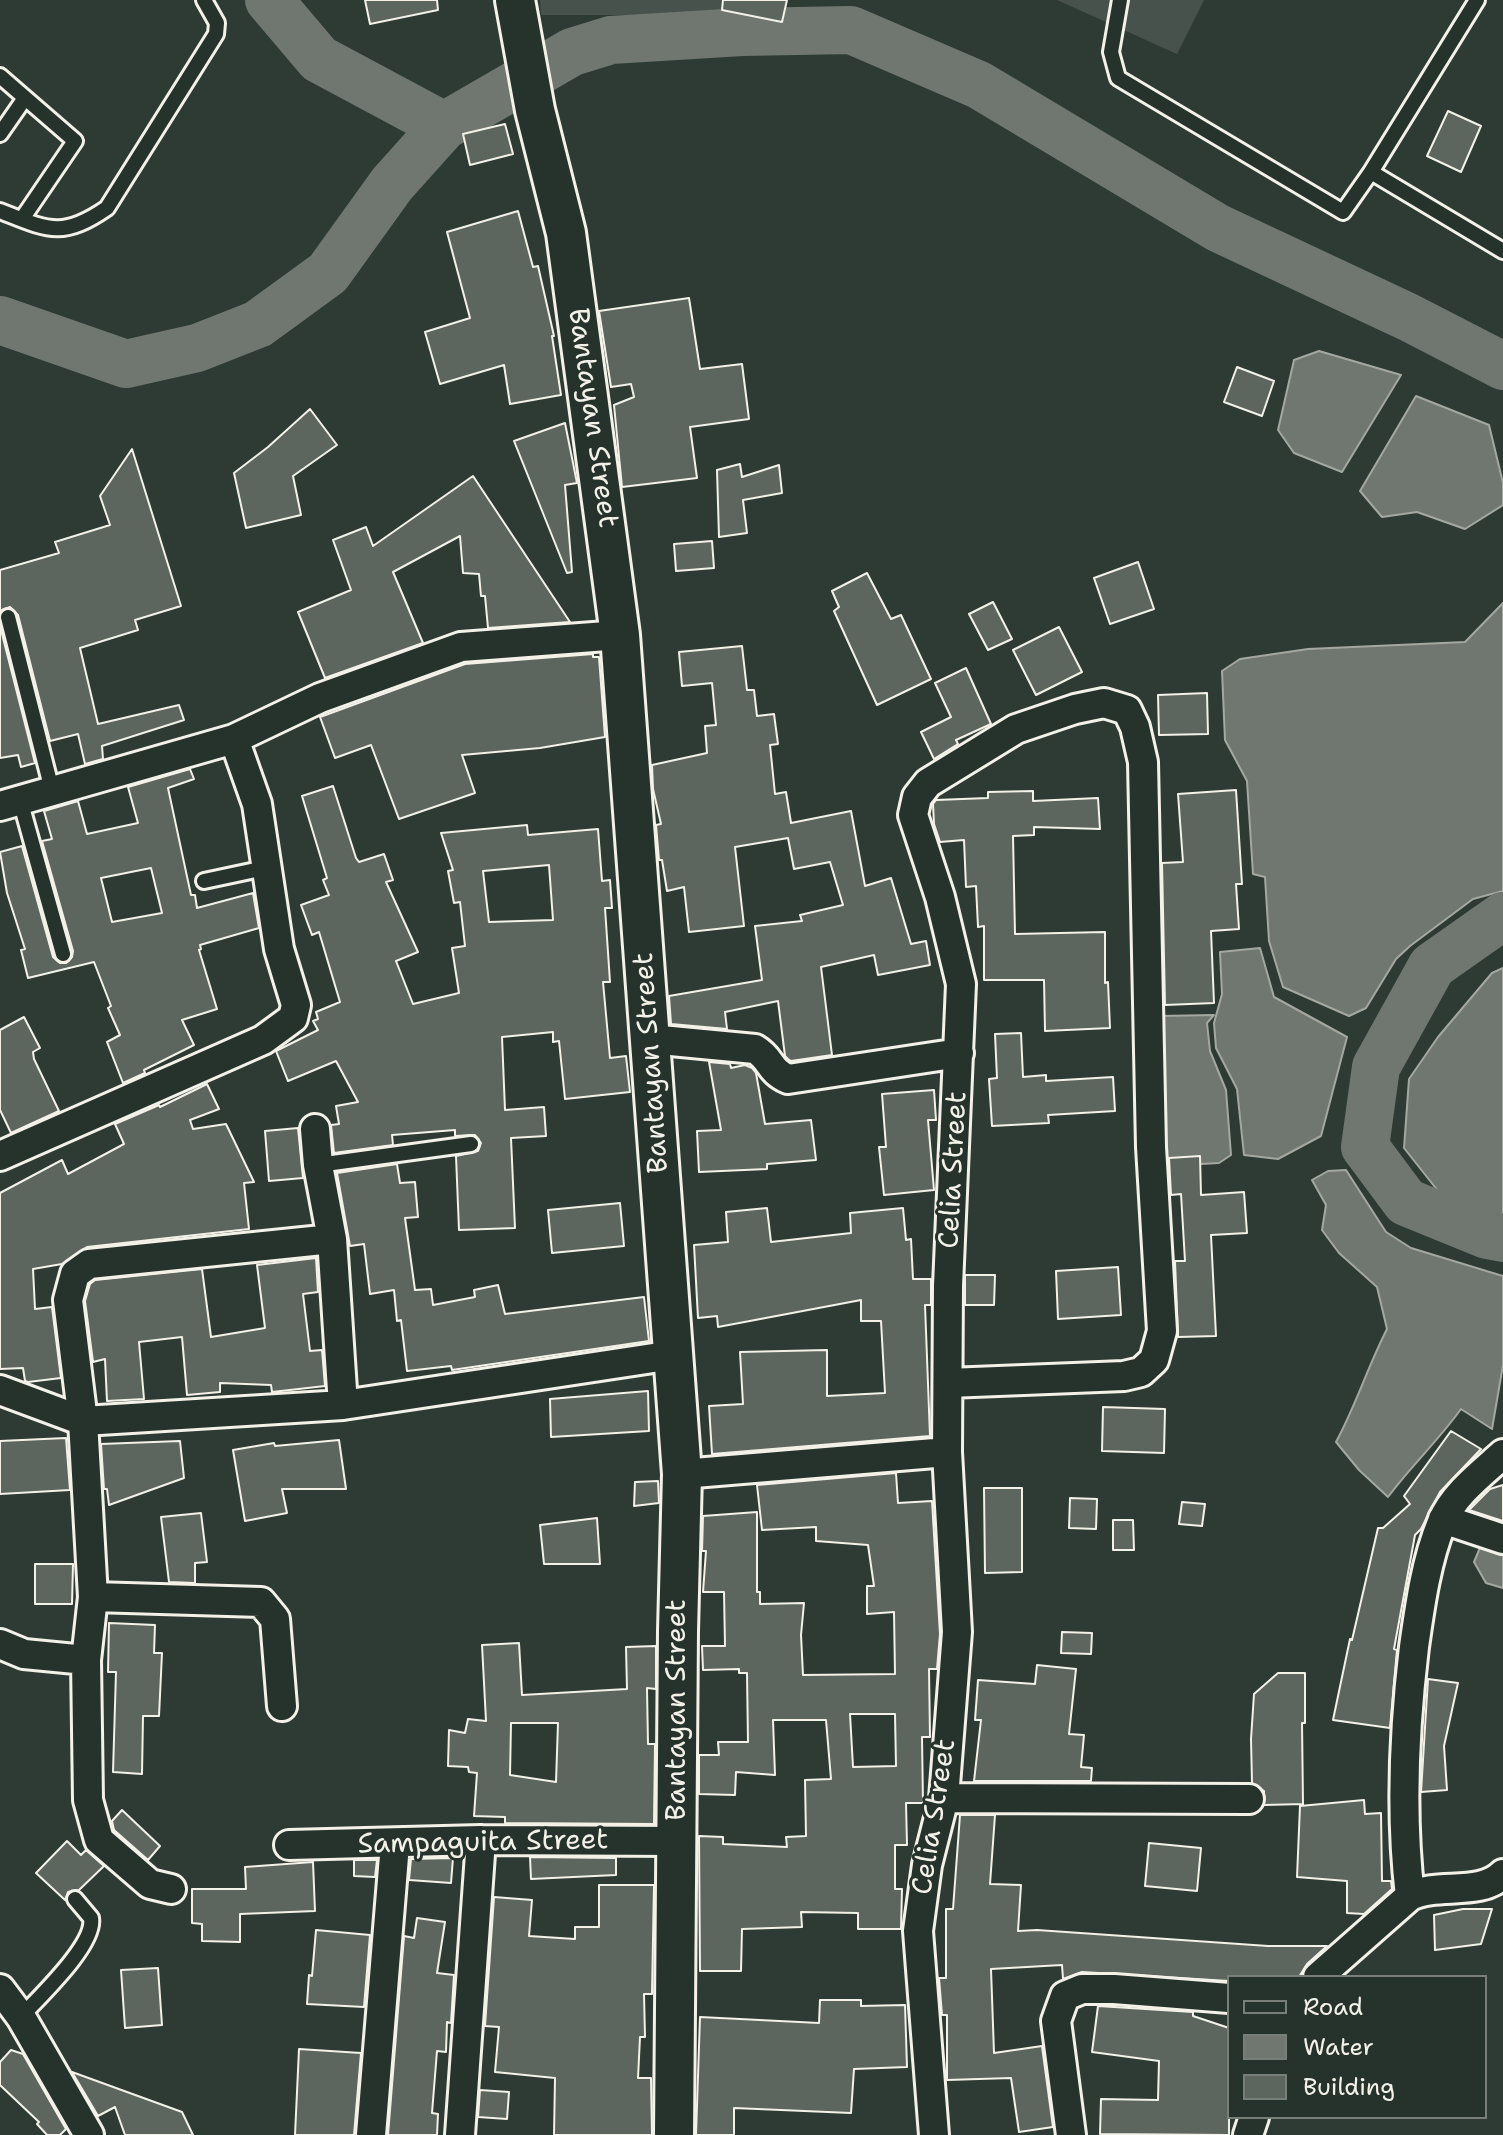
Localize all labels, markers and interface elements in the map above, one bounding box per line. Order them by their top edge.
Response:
street label: Bantayan Street [560,306,624,530]
street label: Bantayan Street [628,951,676,1175]
street label: Celia Street [933,1091,975,1249]
street label: Bantayan Street [661,1599,695,1821]
street label: Celia Street [906,1737,964,1897]
street label: Sampaguita Street [357,1824,609,1862]
legend [1227,1975,1487,2119]
text: Road [1303,1991,1363,2023]
text: Water [1303,2031,1374,2063]
text: Building [1303,2071,1395,2103]

